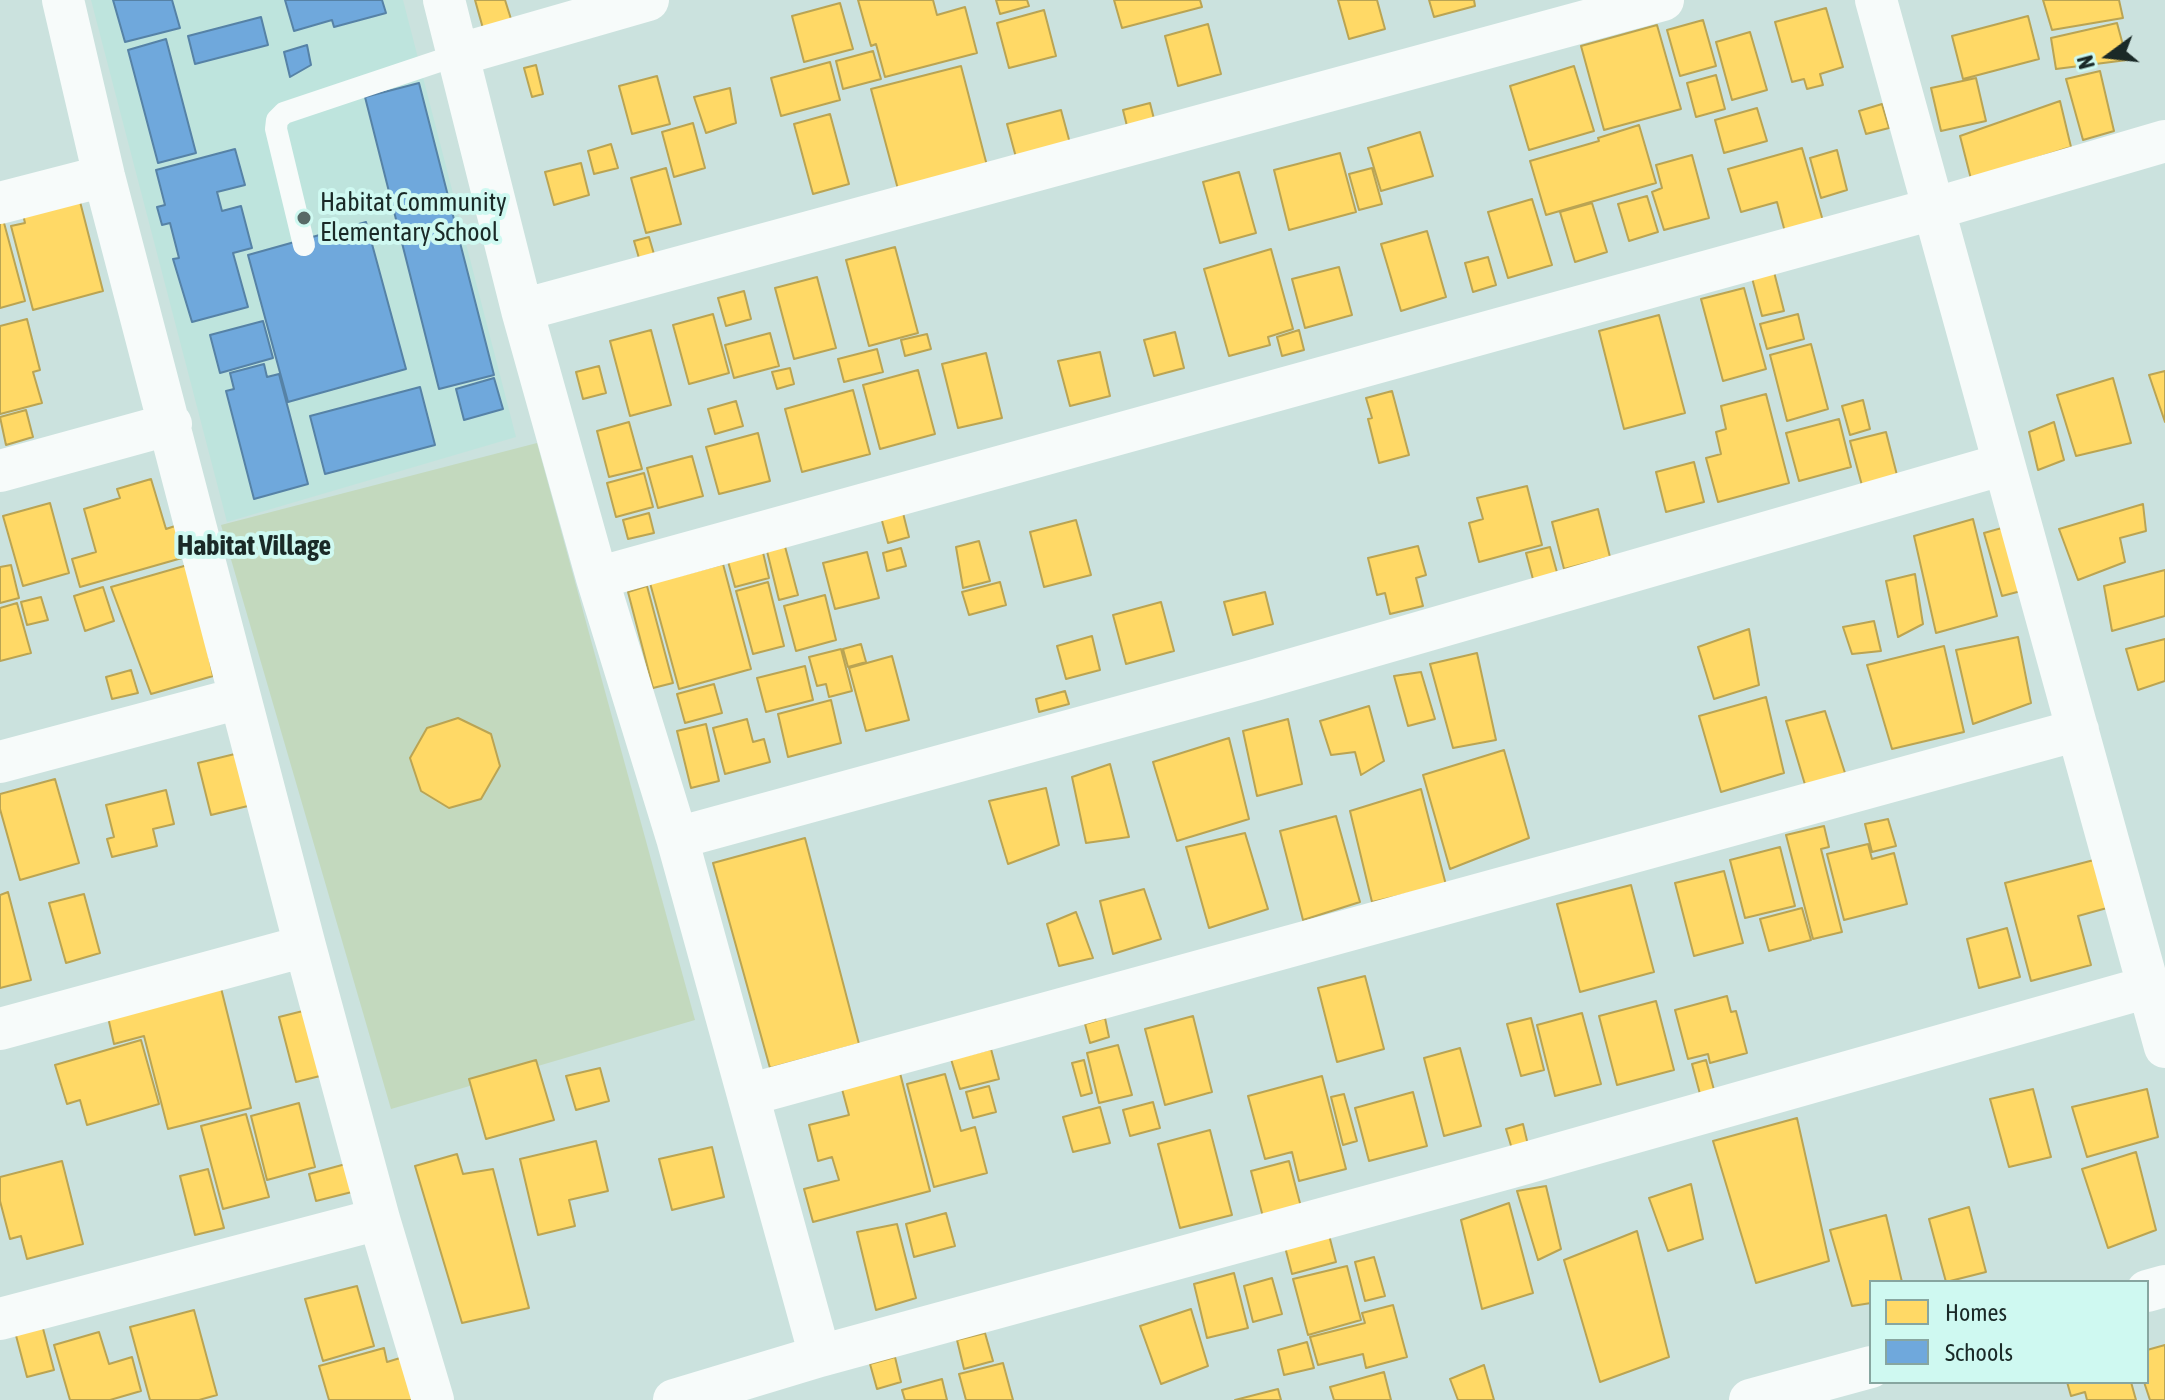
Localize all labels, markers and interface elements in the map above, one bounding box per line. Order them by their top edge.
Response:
north arrow [2069,16,2149,96]
text: N [2072,53,2100,72]
place label: Habitat Community Elementary School [320,187,507,248]
marker: Habitat Community Elementary School [295,209,313,227]
district label: Habitat Village [177,529,331,563]
legend [1869,1280,2149,1384]
text: Homes [1945,1299,2007,1326]
text: Schools [1945,1339,2013,1366]

